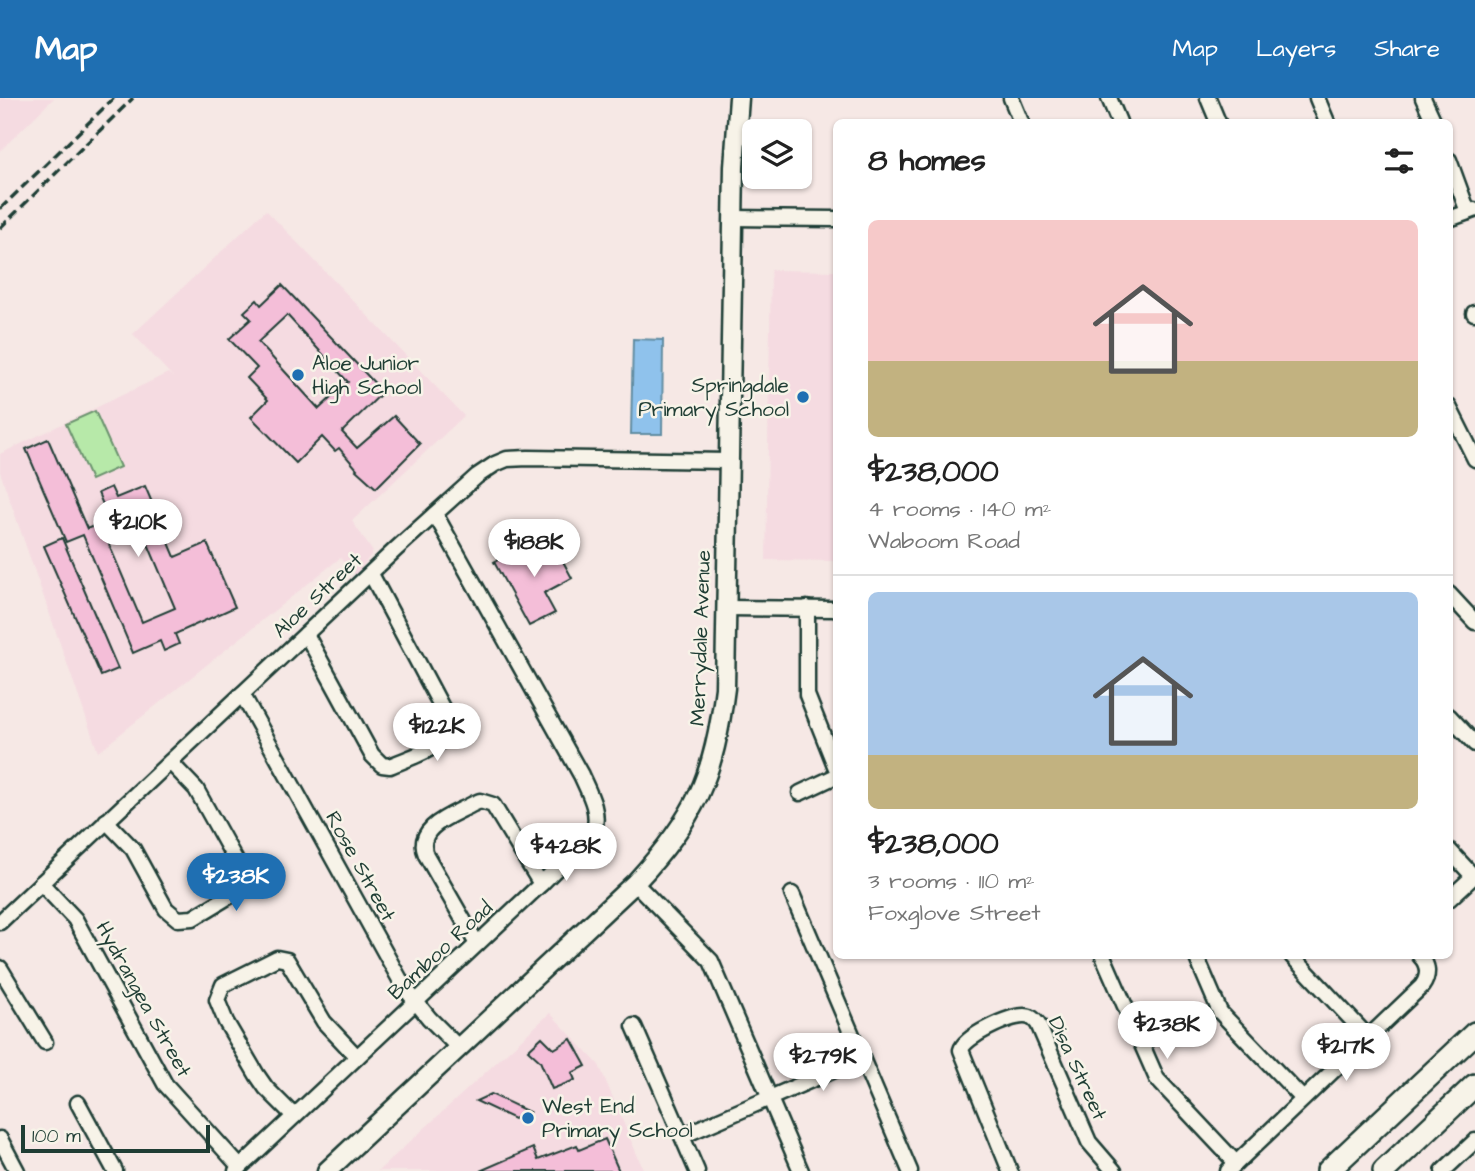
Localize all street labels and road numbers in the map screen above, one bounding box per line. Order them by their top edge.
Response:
street label: Aloe Street [266,546,369,645]
street label: Merrydale Avenue [683,549,720,727]
street label: Rose Street [318,806,403,927]
street label: Bamboo Road [381,894,499,1007]
street label: Hydrangea Street [87,916,199,1084]
street label: Disa Street [1041,1012,1114,1125]

